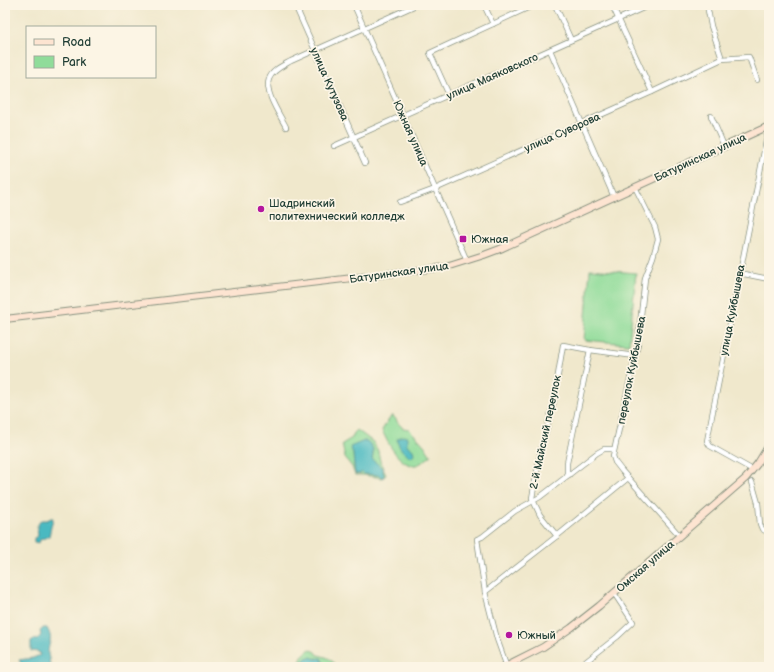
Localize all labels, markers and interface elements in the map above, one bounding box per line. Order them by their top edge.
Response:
legend [26,26,156,78]
text: Road [62,35,91,50]
street label: улица Кутузова [308,45,352,123]
street label: улица Маяковского [444,50,540,103]
text: Park [62,55,86,70]
street label: Южная улица [390,98,431,169]
street label: улица Суворова [522,110,603,155]
street label: Батуринская улица [652,130,749,184]
place label: Шадринский политехнический колледж [269,197,405,223]
marker: Шадринский политехнический колледж [256,204,266,214]
place label: Южная [471,233,508,246]
marker: Южная [458,234,468,244]
street label: Батуринская улица [349,259,450,286]
street label: улица Куйбышева [717,263,748,357]
street label: переулок Куйбышева [615,314,648,425]
street label: 2-й Майский переулок [527,374,564,490]
street label: Омская улица [614,537,677,595]
place label: Южный [517,629,556,642]
marker: Южный [504,630,514,640]

